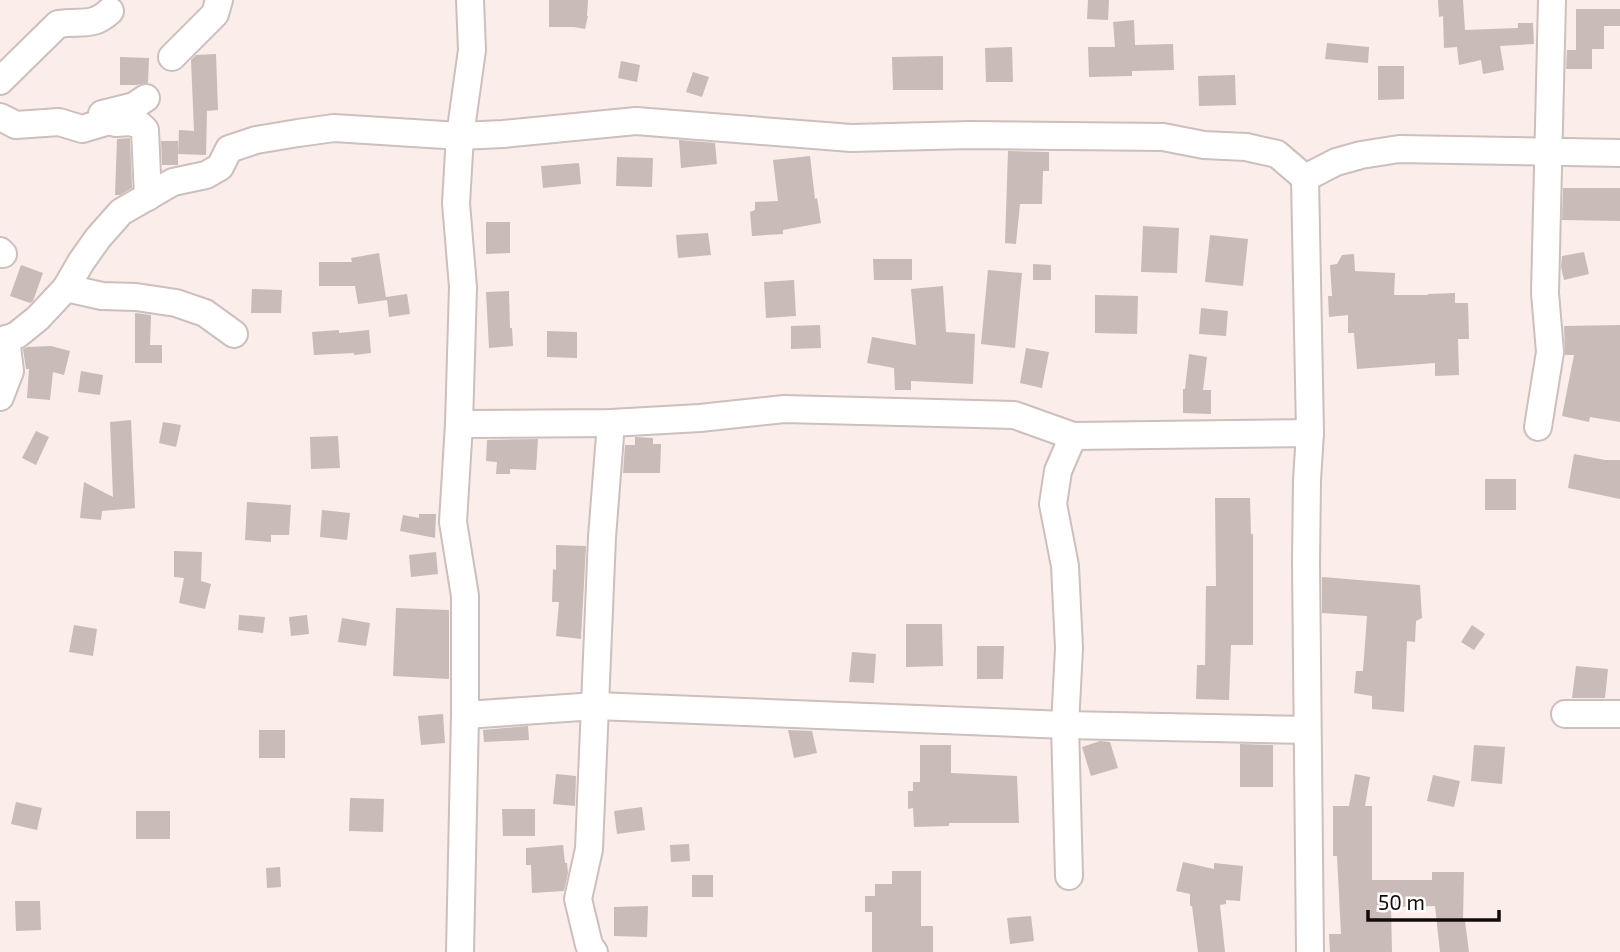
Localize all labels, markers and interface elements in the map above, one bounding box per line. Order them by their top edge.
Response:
scale bar [1368,878,1499,922]
text: 50 m [1378,889,1425,914]

